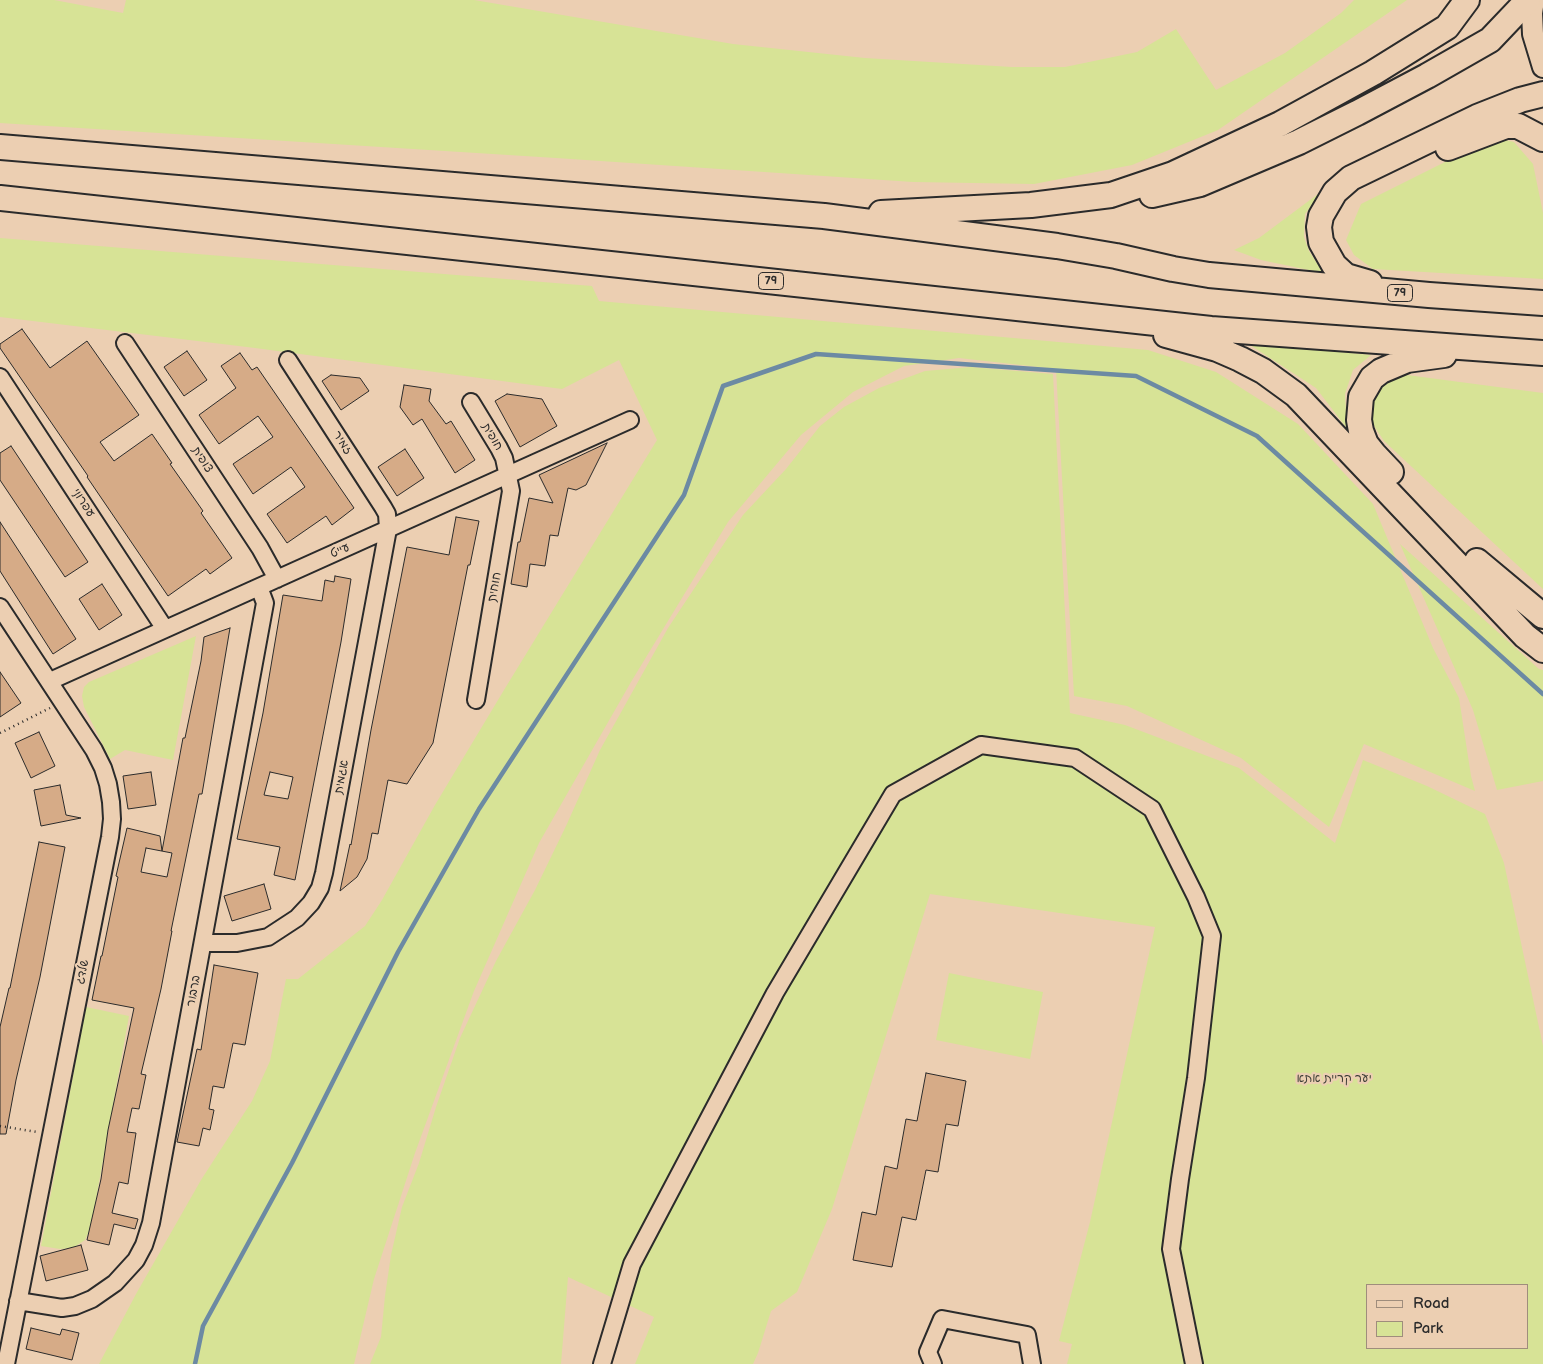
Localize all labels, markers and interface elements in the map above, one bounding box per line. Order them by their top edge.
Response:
road number: 79 [758,272,784,290]
road number: 79 [1388,284,1412,302]
street label: חופית [478,421,506,453]
street label: זמיר [329,429,355,457]
street label: צופית [188,444,216,476]
street label: עפרוני [69,486,97,520]
street label: עייט [328,540,352,562]
street label: חוחית [485,571,505,603]
street label: אגמית [332,759,352,795]
street label: שלדג [74,958,92,986]
street label: ברבור [184,974,204,1008]
park label: יער קריית אתא [1296,1072,1372,1086]
legend [1366,1284,1528,1349]
text: Road [1413,1294,1449,1313]
text: Park [1413,1319,1443,1338]

